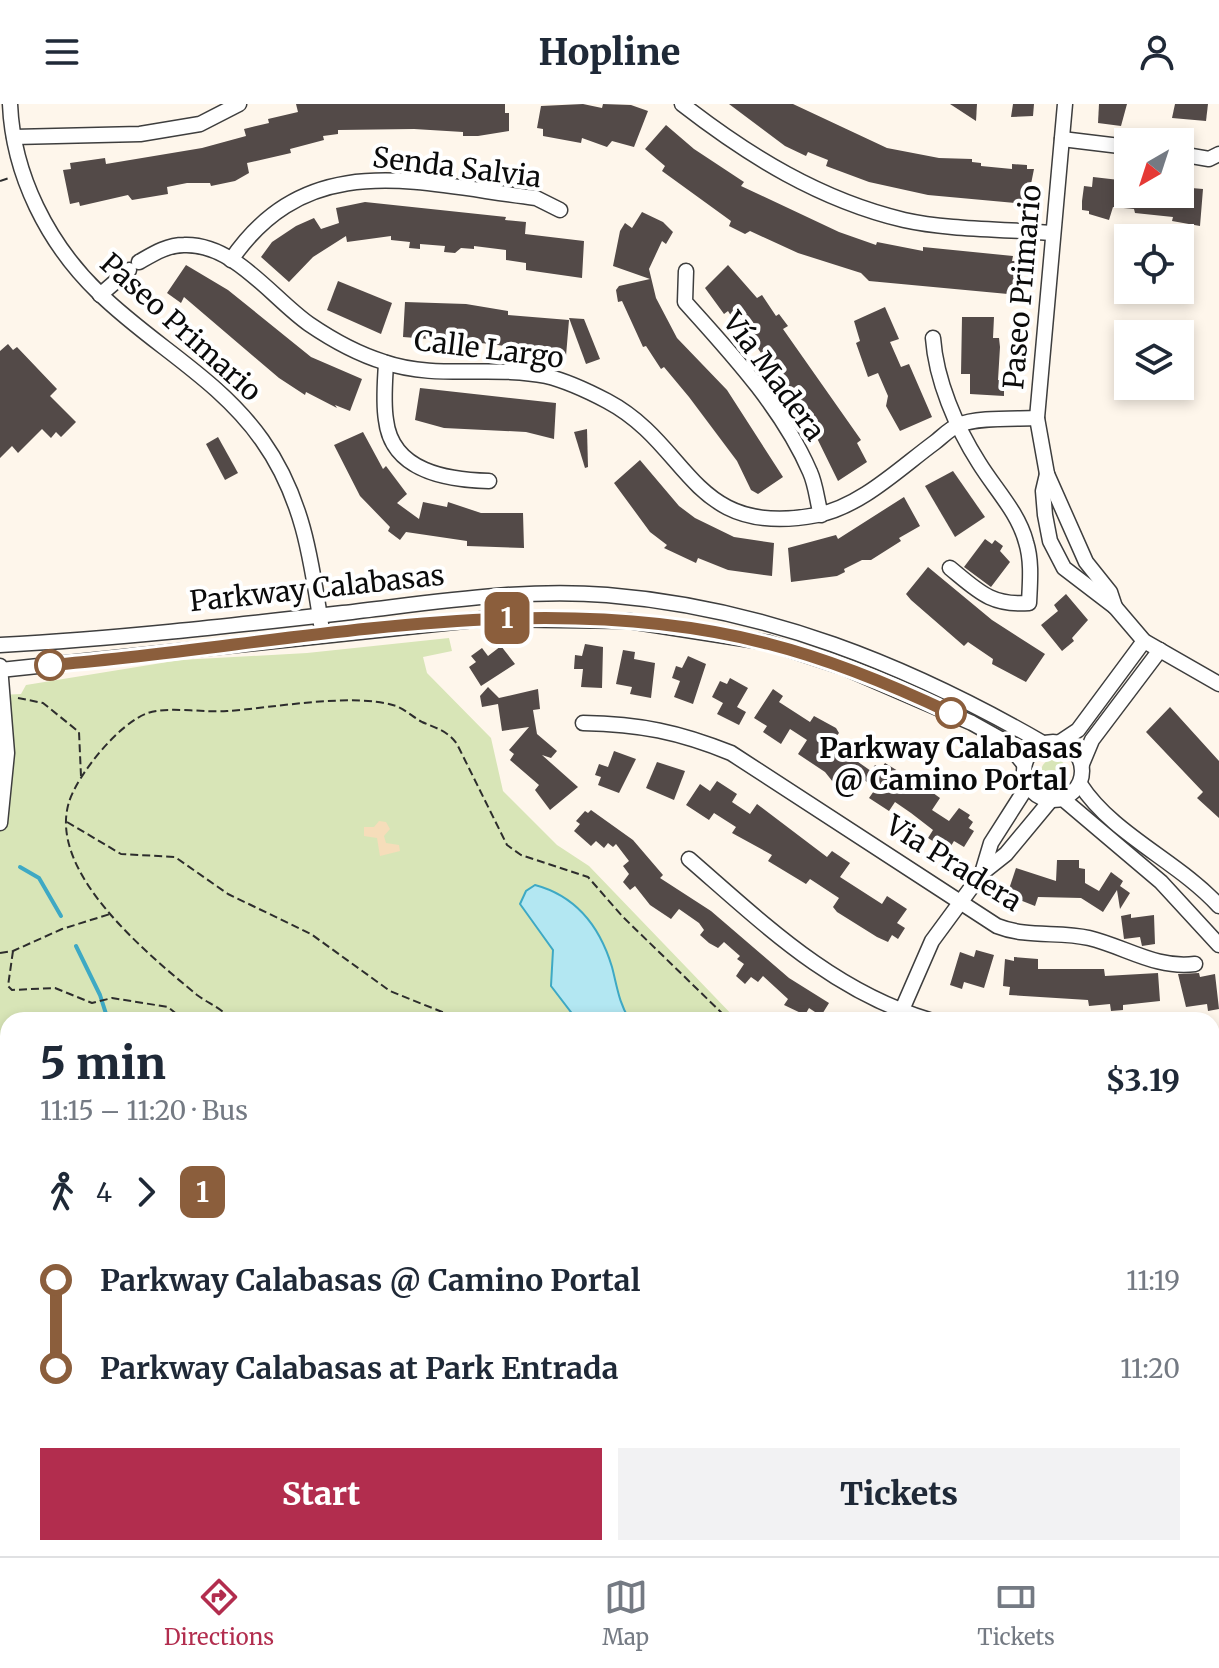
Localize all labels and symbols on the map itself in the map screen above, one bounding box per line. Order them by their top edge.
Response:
north arrow [1114,128,1194,208]
street label: Senda Salvia [371,139,543,195]
street label: Paseo Primario [995,183,1049,391]
street label: Paseo Primario [93,245,269,409]
street label: Vía Madera [715,304,833,448]
street label: Calle Largo [412,322,566,376]
street label: Parkway Calabasas [188,557,446,619]
line badge: 1 [481,592,533,644]
unlabelled marker [35,650,65,680]
marker: Parkway Calabasas @ Camino Portal [936,698,966,728]
place label: Parkway Calabasas @ Camino Portal [819,730,1083,798]
street label: Via Pradera [879,807,1029,919]

